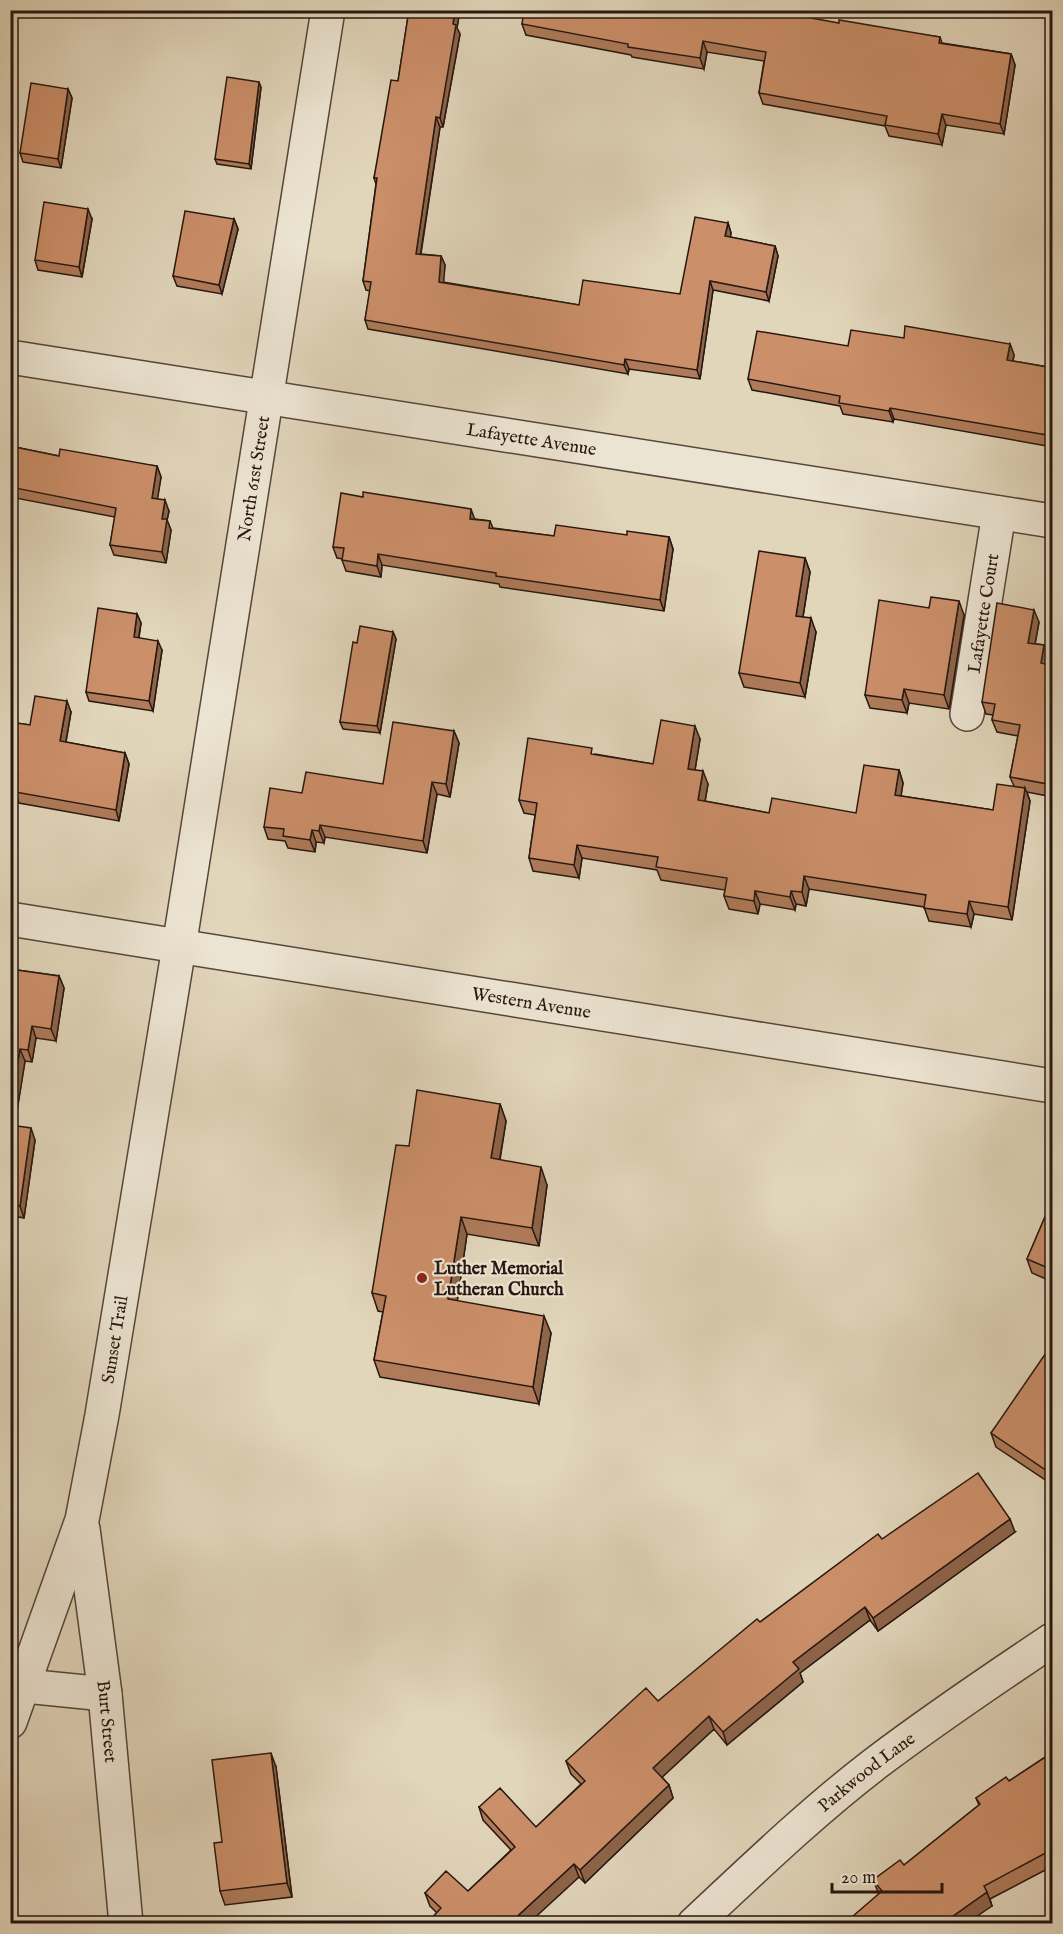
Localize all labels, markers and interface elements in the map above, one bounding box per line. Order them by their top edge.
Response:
street label: North 61st Street [234,414,276,543]
street label: Lafayette Avenue [465,419,598,462]
street label: Lafayette Court [964,552,1005,675]
street label: Western Avenue [470,983,592,1025]
place label: Luther Memorial Lutheran Church [434,1258,564,1302]
marker: Luther Memorial Lutheran Church [415,1271,429,1285]
street label: Sunset Trail [97,1294,134,1385]
street label: Burt Street [90,1679,121,1764]
street label: Parkwood Lane [814,1728,920,1818]
scale bar [832,1856,942,1894]
text: 20 m [841,1867,876,1890]

